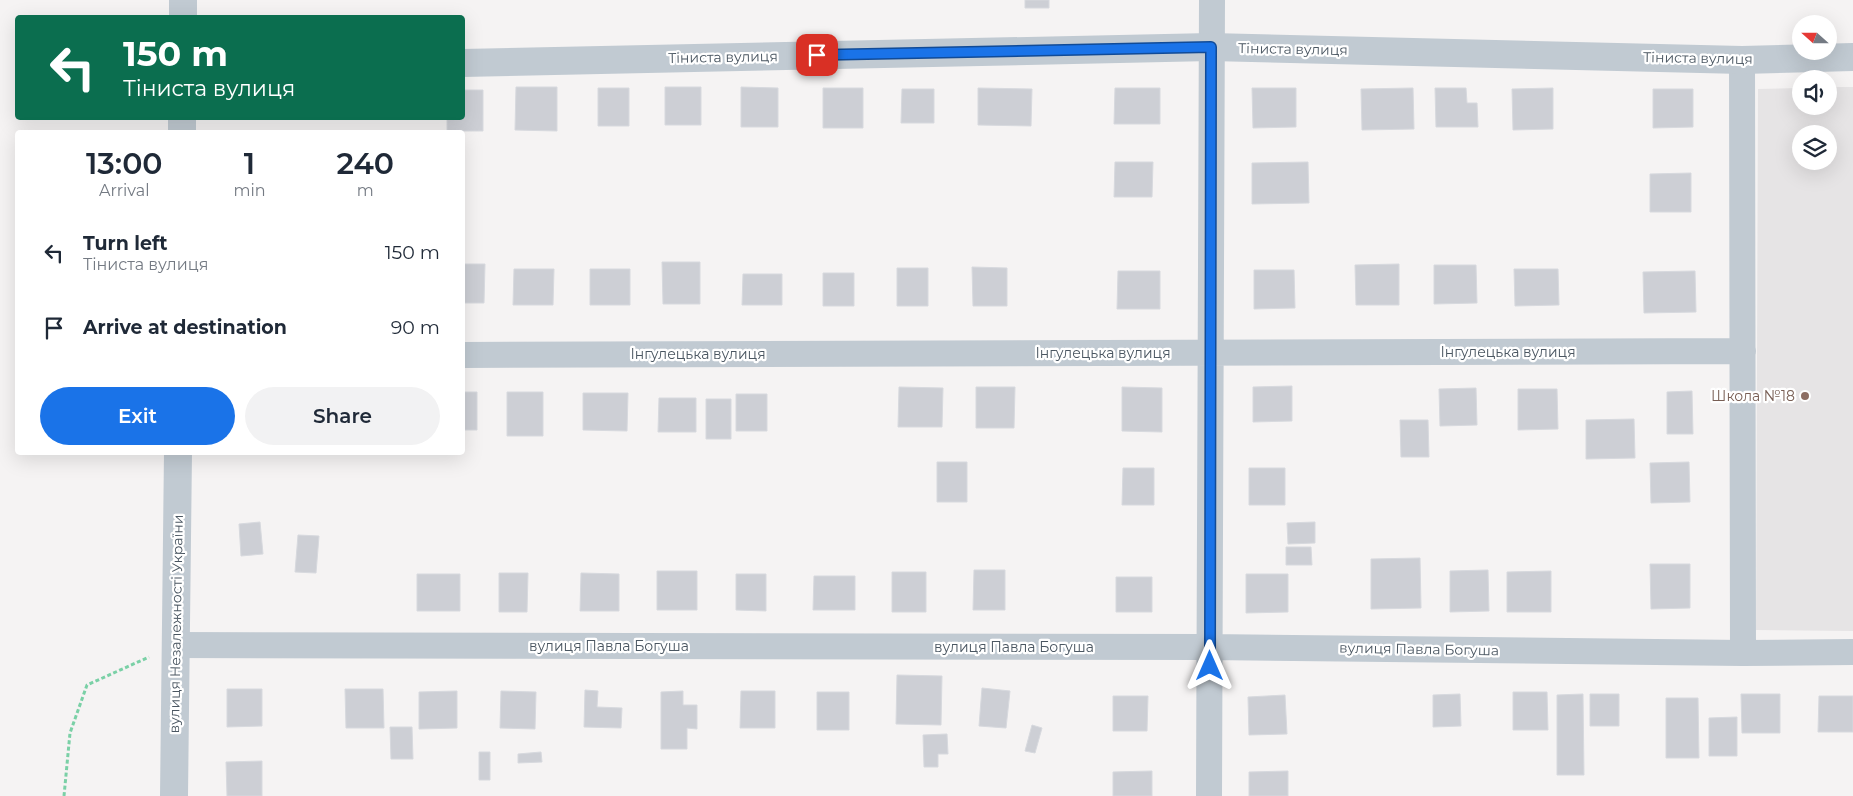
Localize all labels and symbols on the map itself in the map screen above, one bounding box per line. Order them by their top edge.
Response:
north arrow [1792,15,1838,60]
pin [796,34,838,76]
street label: Тіниста вулиця [1238,39,1348,59]
street label: Тіниста вулиця [668,47,778,67]
street label: Тіниста вулиця [1643,48,1753,68]
street label: Інгулецька вулиця [1440,343,1576,361]
street label: Інгулецька вулиця [1035,344,1171,362]
street label: Інгулецька вулиця [630,345,766,363]
place label: Школа №18 [1711,387,1795,405]
marker: Школа №18 [1799,390,1811,402]
street label: вулиця Незалежності України [165,514,187,734]
street label: вулиця Павла Богуша [529,637,689,655]
street label: вулиця Павла Богуша [934,638,1094,656]
position arrow [1183,639,1235,691]
street label: вулиця Павла Богуша [1339,639,1499,659]

